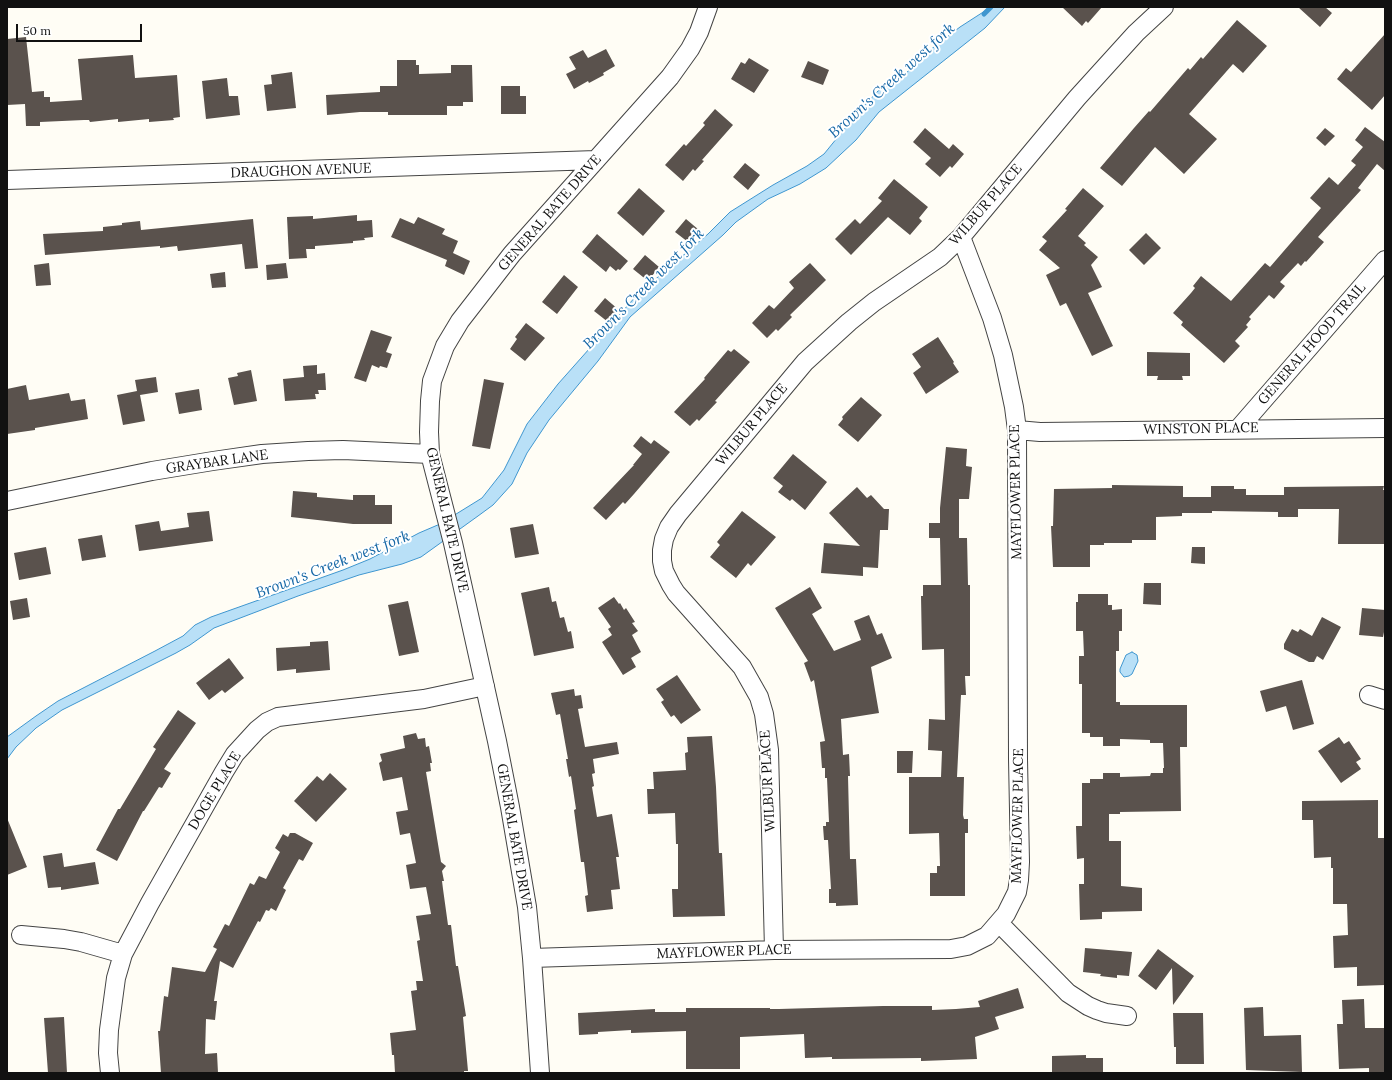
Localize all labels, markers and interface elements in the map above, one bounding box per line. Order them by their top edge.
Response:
scale bar [18,16,144,42]
water label: Brown's Creek west fork [825,20,959,142]
text: 50 m [23,23,51,38]
street label: GENERAL BATE DRIVE [495,151,605,275]
street label: DRAUGHON AVENUE [230,160,372,182]
street label: WILBUR PLACE [946,161,1026,249]
water label: Brown's Creek west fork [580,225,708,353]
street label: GENERAL HOOD TRAIL [1255,280,1369,408]
street label: WILBUR PLACE [713,380,791,470]
street label: WINSTON PLACE [1143,420,1259,438]
street label: MAYFLOWER PLACE [1006,424,1026,560]
street label: GRAYBAR LANE [165,446,269,478]
street label: GENERAL BATE DRIVE [422,446,472,594]
water label: Brown's Creek west fork [254,527,412,603]
street label: WILBUR PLACE [757,730,779,832]
street label: MAYFLOWER PLACE [1008,748,1028,884]
street label: DOGE PLACE [185,749,245,833]
street label: GENERAL BATE DRIVE [493,762,535,912]
street label: MAYFLOWER PLACE [656,941,792,963]

